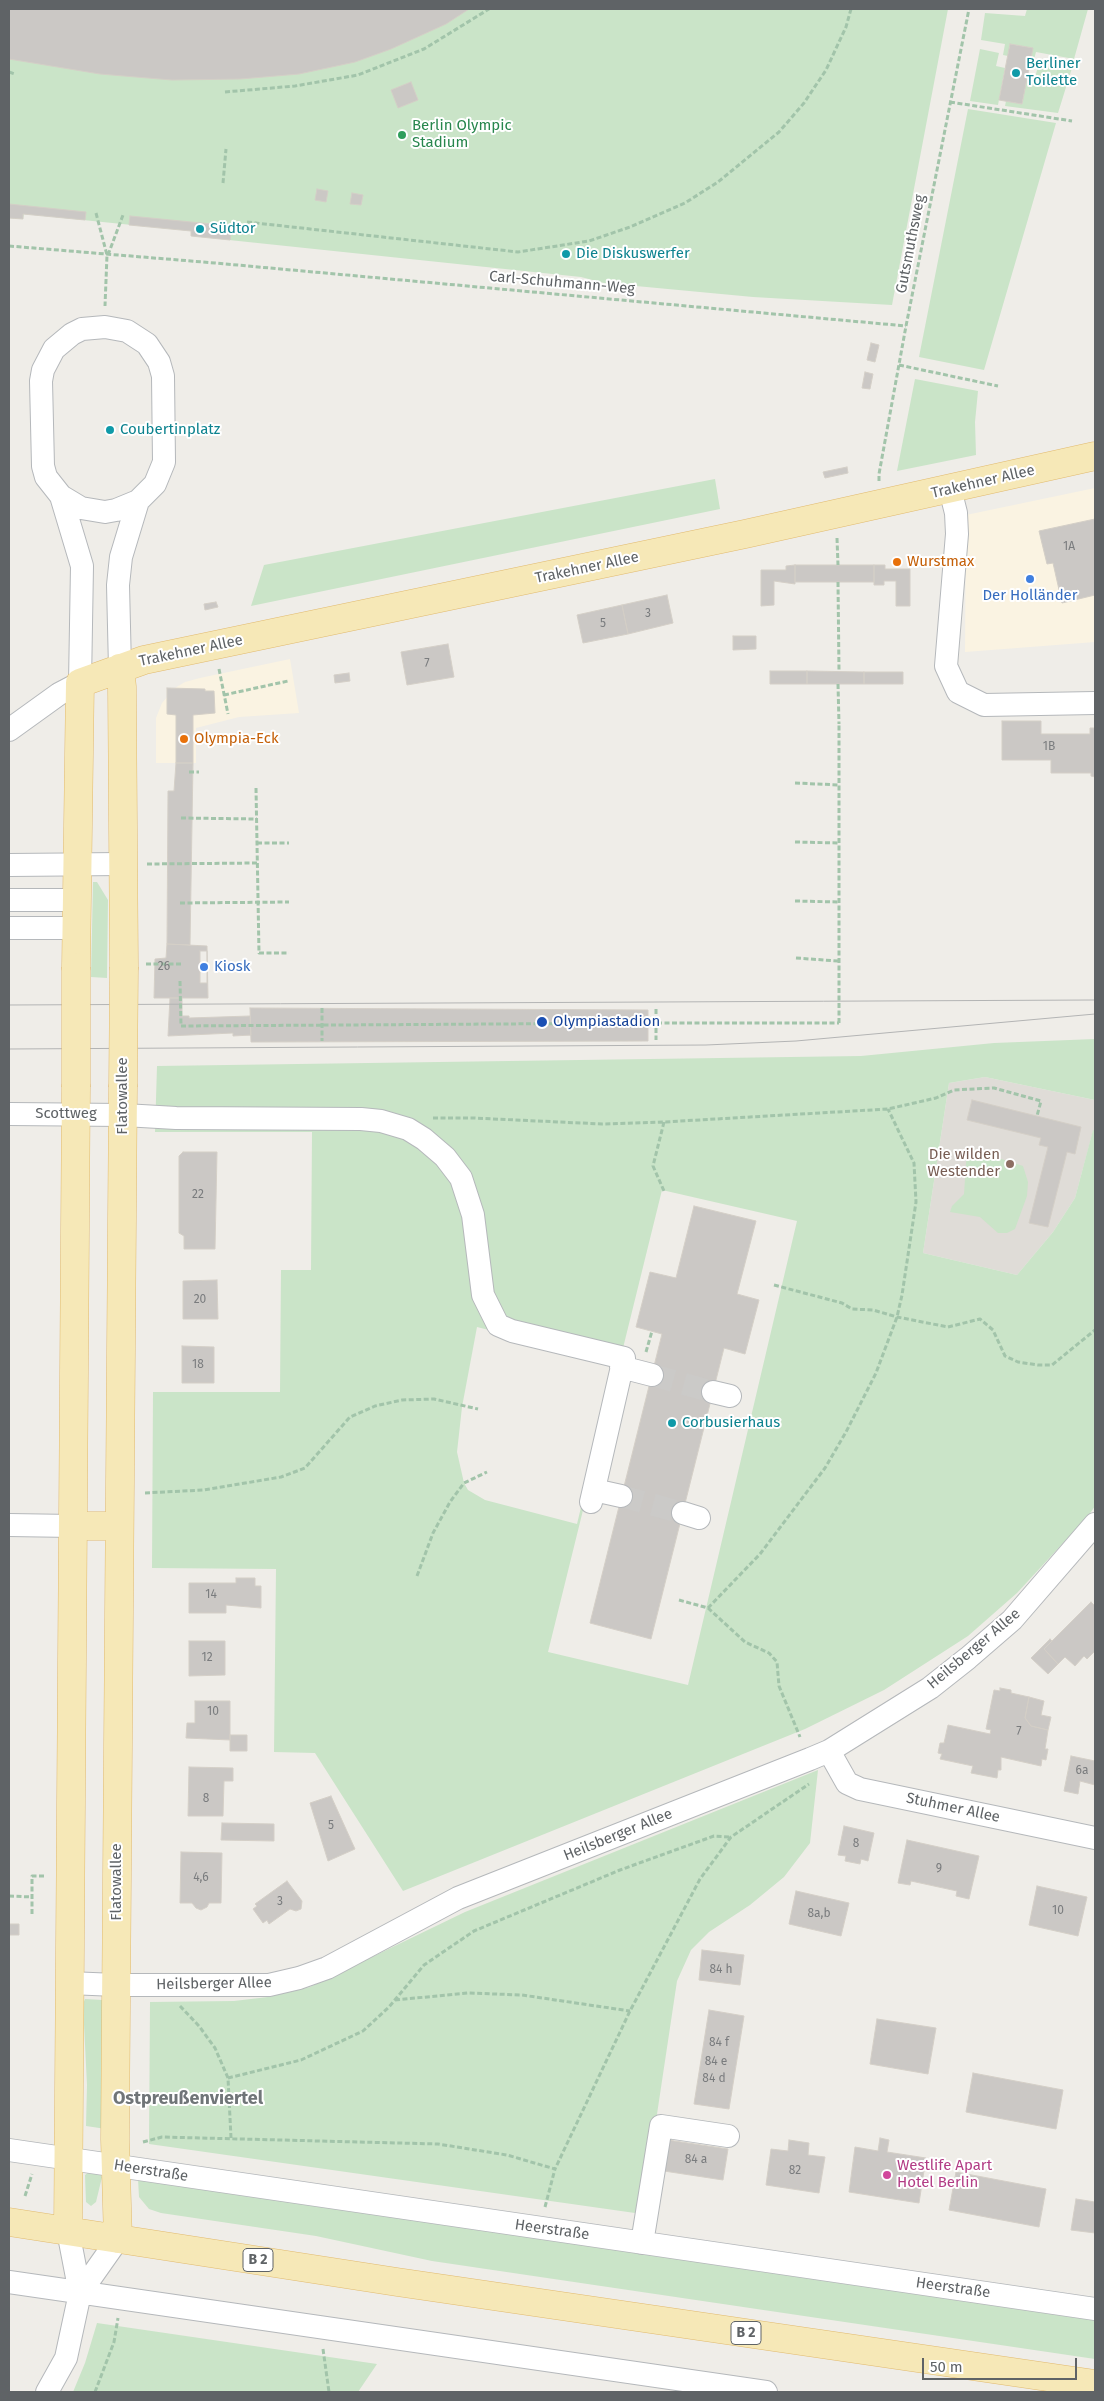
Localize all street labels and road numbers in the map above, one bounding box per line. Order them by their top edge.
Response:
street label: Gutsmuthsweg [893,193,929,295]
street label: Carl-Schuhmann-Weg [488,268,636,298]
street label: Trakehner Allee [930,461,1036,503]
street label: Trakehner Allee [533,548,641,588]
street label: Trakehner Allee [137,631,245,671]
street label: Flatowallee [114,1057,132,1135]
street label: Scottweg [35,1105,97,1123]
street label: Heilsberger Allee [924,1605,1024,1693]
street label: Stuhmer Allee [904,1789,1002,1827]
street label: Heilsberger Allee [561,1805,675,1865]
street label: Flatowallee [108,1843,126,1921]
street label: Heilsberger Allee [156,1974,272,1994]
street label: Heerstraße [113,2156,189,2186]
street label: Heerstraße [514,2216,590,2244]
road number: B 2 [243,2248,273,2272]
street label: Heerstraße [915,2274,991,2302]
road number: B 2 [731,2322,761,2344]

